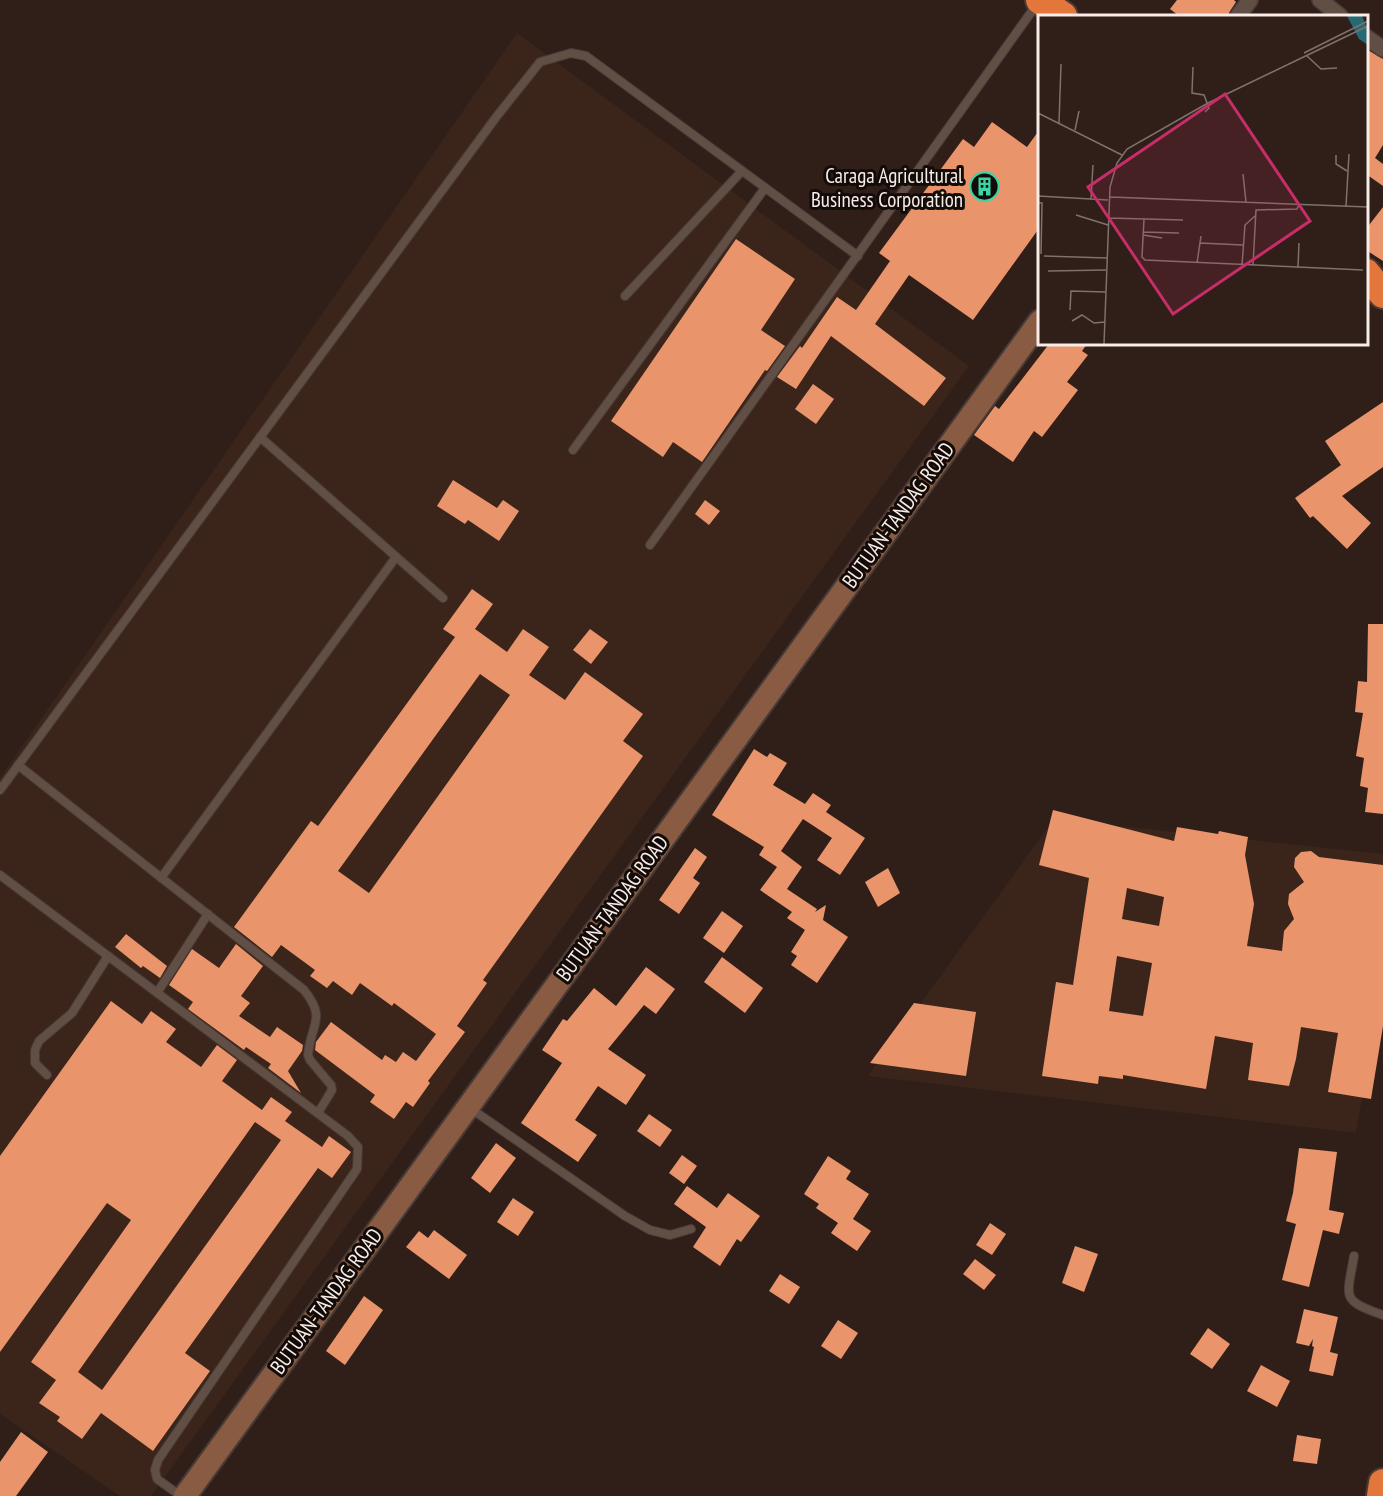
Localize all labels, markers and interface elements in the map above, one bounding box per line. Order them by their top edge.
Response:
inset map [1038,15,1368,345]
place label: Caraga Agricultural Business Corporation [811,162,963,213]
building icon: Caraga Agricultural Business Corporation [968,171,1000,203]
street label: BUTUAN-TANDAG ROAD [836,437,960,593]
street label: BUTUAN-TANDAG ROAD [550,830,674,986]
street label: BUTUAN-TANDAG ROAD [264,1223,388,1379]

